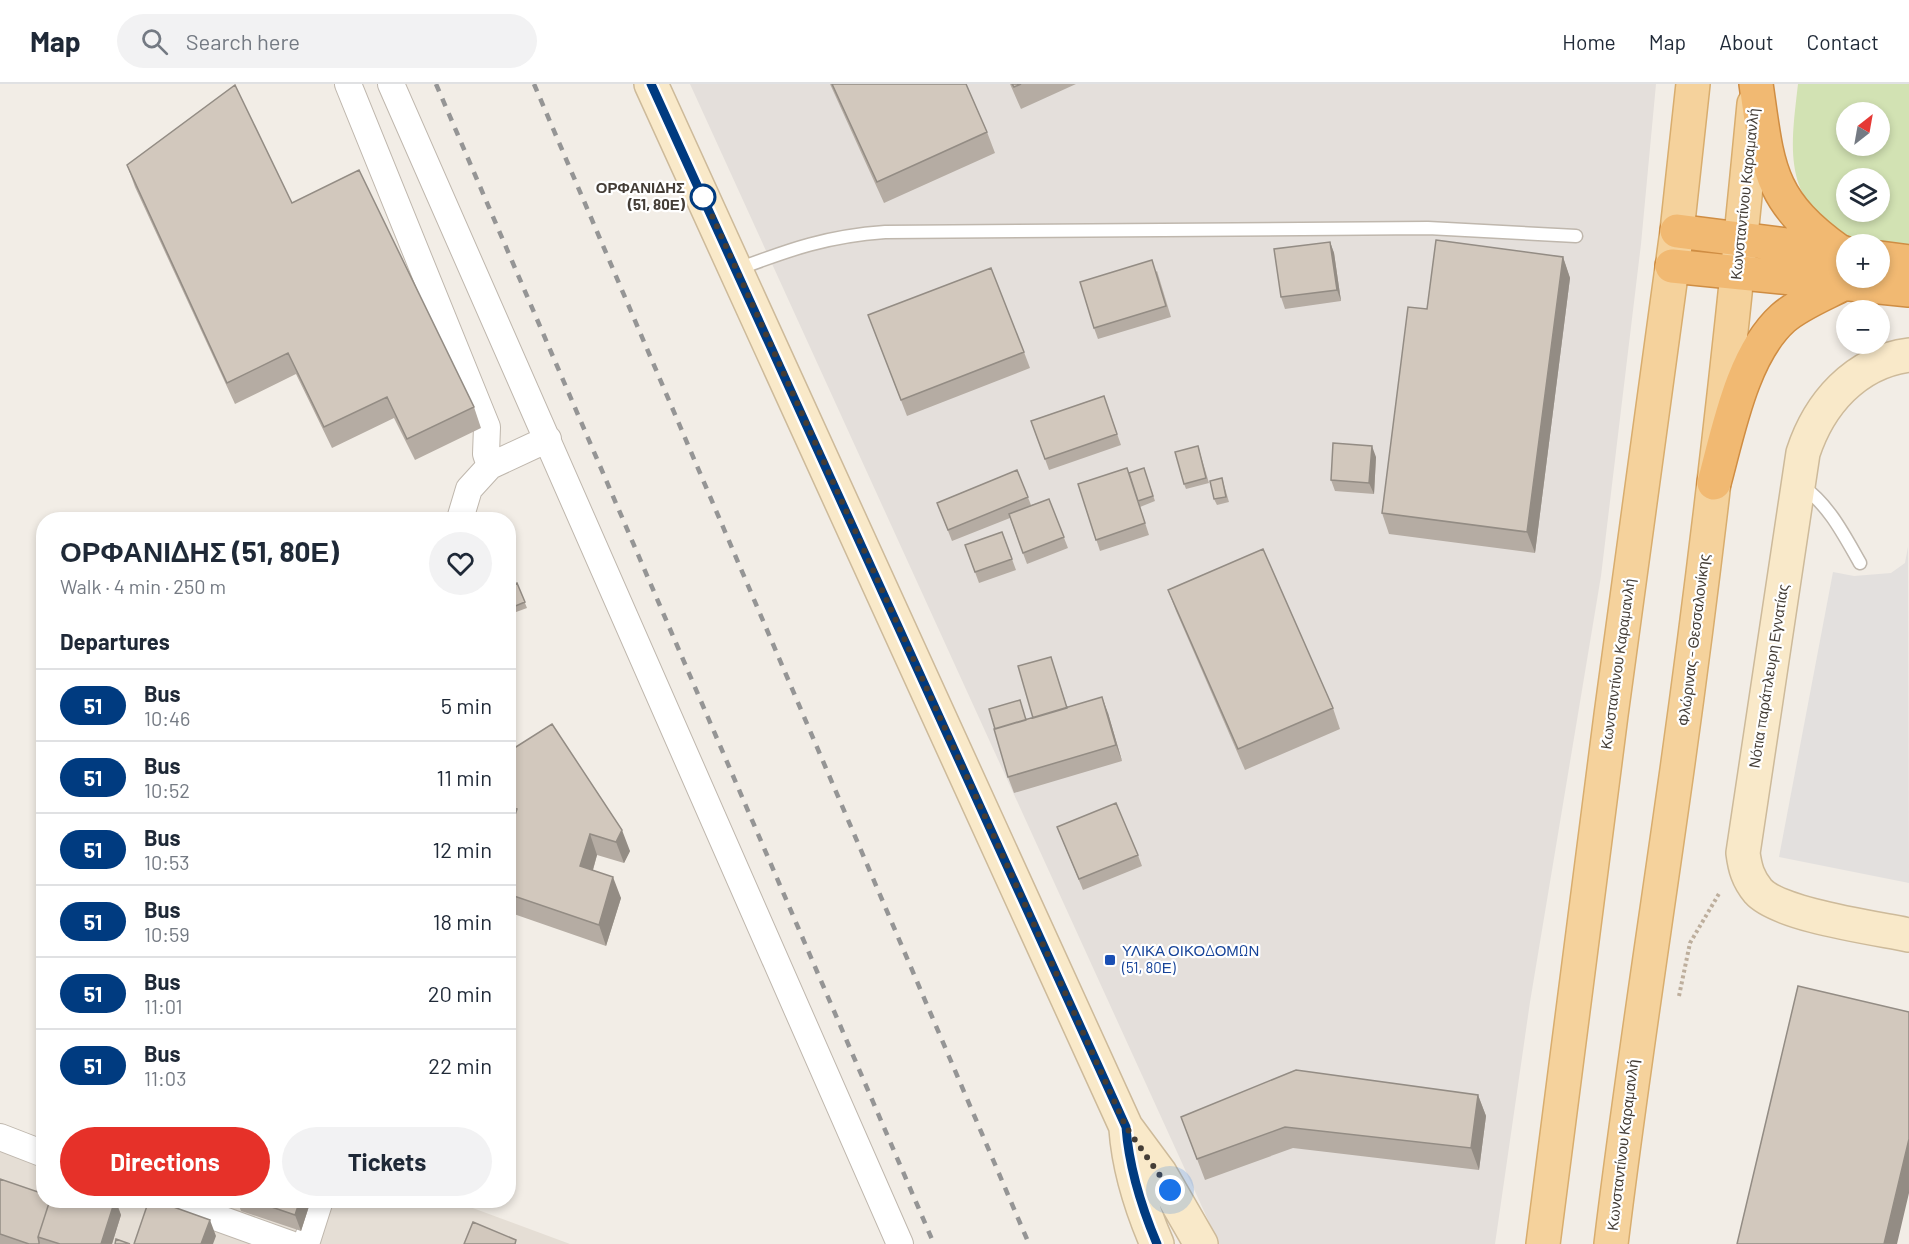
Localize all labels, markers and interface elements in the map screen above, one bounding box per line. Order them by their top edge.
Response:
search box [117,14,537,68]
text: Map [30,24,81,58]
icon: search [138,25,171,58]
text: Search here [186,28,300,54]
text: Home [1562,29,1616,54]
text: Map [1649,29,1686,54]
text: About [1719,29,1774,54]
text: Contact [1807,29,1879,54]
north arrow [1836,102,1890,156]
map controls [1836,102,1890,354]
street label: Κωνσταντίνου Καραμανλή [1726,107,1762,281]
button: layers [1836,168,1890,222]
place label: ΟΡΦΑΝΙΔΗΣ (51, 80Ε) [596,178,686,213]
marker: ΟΡΦΑΝΙΔΗΣ (51, 80Ε) [690,184,716,210]
button: + [1836,234,1890,288]
button: − [1836,300,1890,354]
button: heart [429,532,492,595]
text: ΟΡΦΑΝΙΔΗΣ (51, 80Ε) [60,534,339,568]
street label: Φλώρινας - Θεσσαλονίκης [1674,553,1712,727]
text: Walk · 4 min · 250 m [60,574,226,598]
street label: Κωνσταντίνου Καραμανλή [1596,577,1638,750]
street label: Νότια παράπλευρη Εγνατίας [1745,582,1791,769]
text: Departures [60,628,170,654]
text: Bus [144,680,181,706]
text: 5 min [441,692,492,718]
text: 51 [84,693,102,718]
text: 10:46 [144,706,190,730]
text: Bus [144,752,181,778]
text: 11 min [436,764,492,790]
text: 51 [84,765,102,790]
text: 10:52 [144,778,190,802]
text: Bus [144,824,181,850]
text: 12 min [432,836,492,862]
text: 51 [84,837,102,862]
text: 10:53 [144,850,190,874]
text: Bus [144,896,181,922]
text: 18 min [433,908,492,934]
text: 51 [84,909,102,934]
text: 10:59 [144,922,190,946]
place label: ΥΛΙΚΑ ΟΙΚΟΔΟΜΩΝ (51, 80Ε) [1121,941,1259,976]
marker: ΥΛΙΚΑ ΟΙΚΟΔΟΜΩΝ (51, 80Ε) [1103,953,1117,967]
text: Bus [144,968,181,994]
text: 20 min [428,980,492,1006]
text: 51 [84,981,102,1006]
text: 11:01 [144,994,183,1018]
text: Bus [144,1040,181,1066]
text: 22 min [428,1052,492,1078]
text: 51 [84,1053,102,1078]
street label: Κωνσταντίνου Καραμανλή [1603,1058,1641,1232]
text: 11:03 [144,1066,186,1090]
button: Directions [60,1127,270,1196]
button: Tickets [282,1127,492,1196]
your location [1155,1175,1185,1205]

